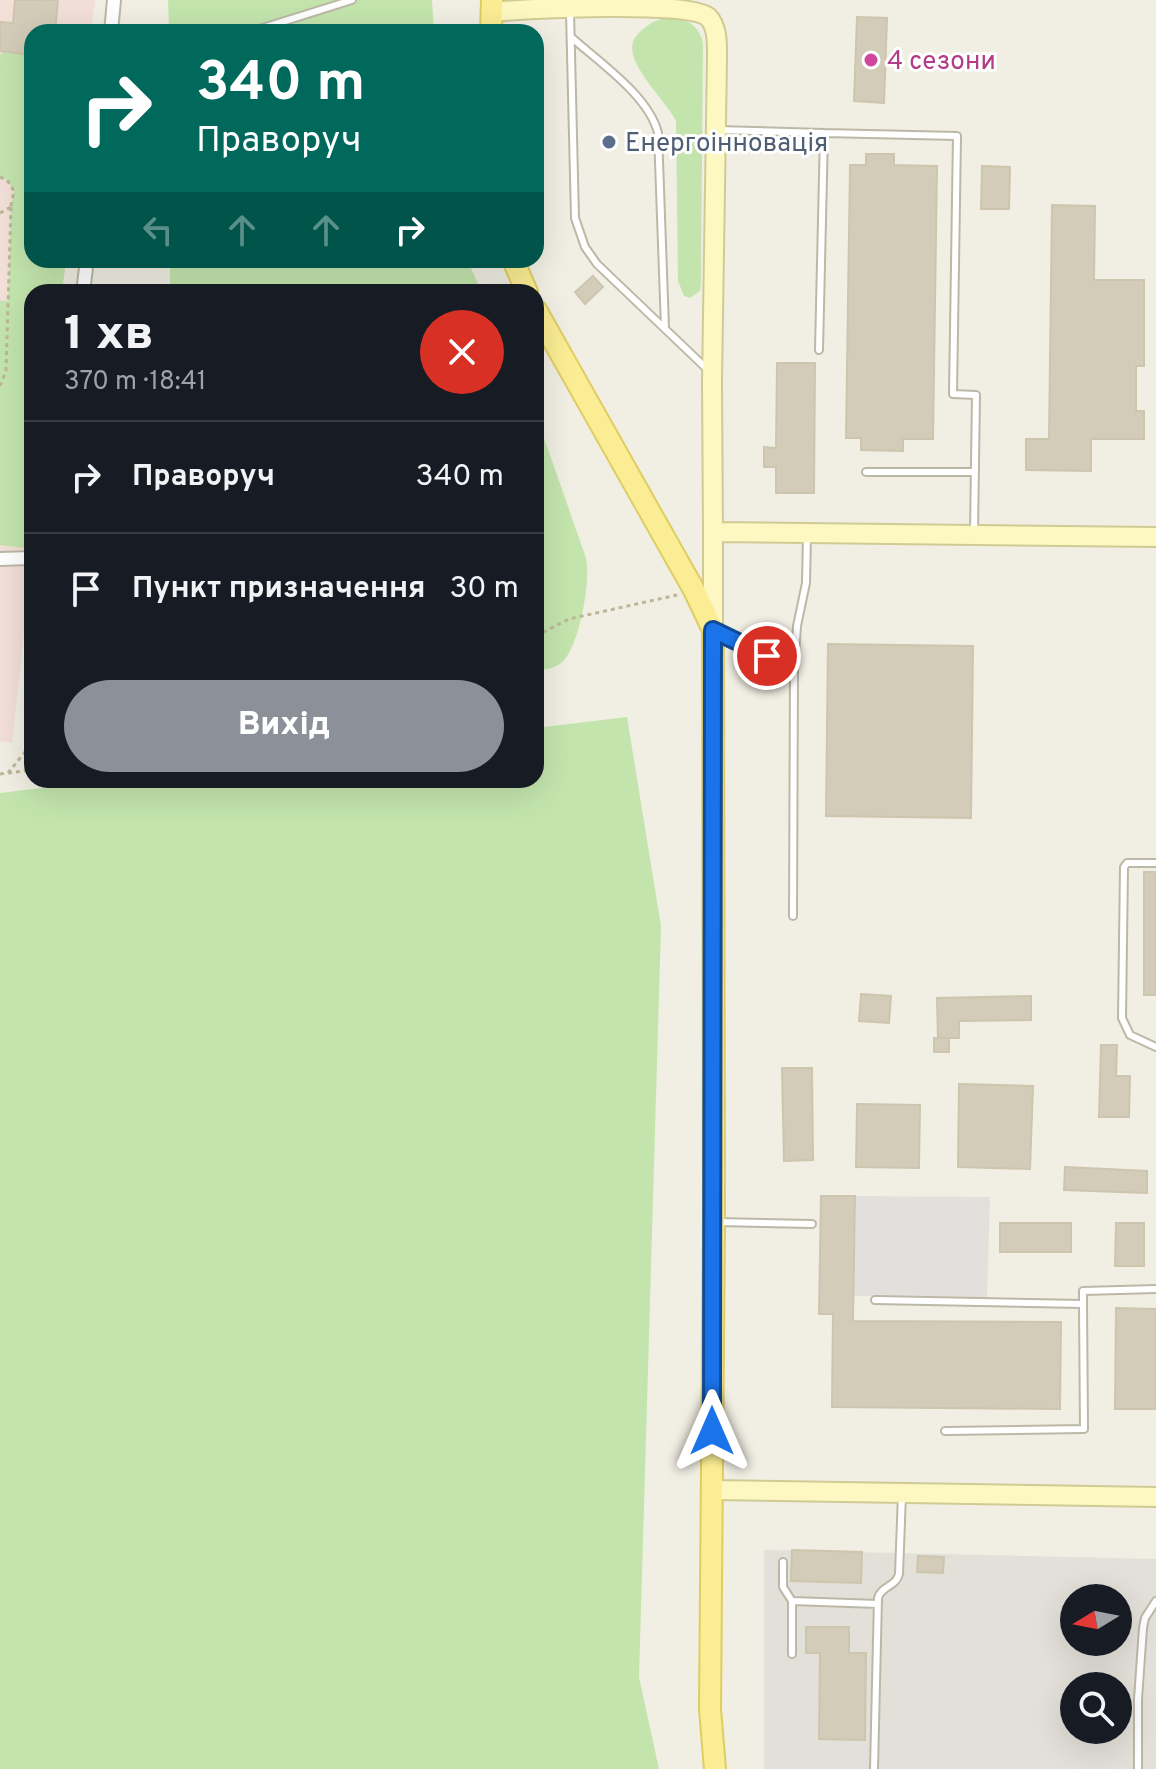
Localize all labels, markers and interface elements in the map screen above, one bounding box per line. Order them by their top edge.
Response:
place label: 4 сезони [887,46,996,79]
text: 340 m [196,50,365,120]
marker: 4 сезони [862,51,880,69]
icon: right [64,56,168,160]
text: Праворуч [196,119,361,165]
place label: Енергоінновація [625,128,828,161]
marker: Енергоінновація [600,133,618,151]
icon: left [136,208,180,252]
icon: ahead [220,208,264,252]
icon: ahead [304,208,348,252]
icon: right [388,208,432,252]
text: 1 хв [64,306,154,366]
button: close [420,310,504,394]
text: 370 m · 18:41 [64,366,207,399]
icon: right [64,455,108,499]
text: Праворуч [132,459,275,496]
text: 340 m [416,459,504,496]
icon: arrive [64,567,108,611]
text: Пункт призначення [132,571,425,608]
text: 30 m [449,571,519,608]
pin [733,622,801,690]
icon: arrive [745,634,789,678]
button: Вихід [64,680,504,772]
position arrow [670,1389,754,1473]
north arrow [1060,1584,1132,1656]
map controls [1060,1584,1132,1744]
button: search [1060,1672,1132,1744]

